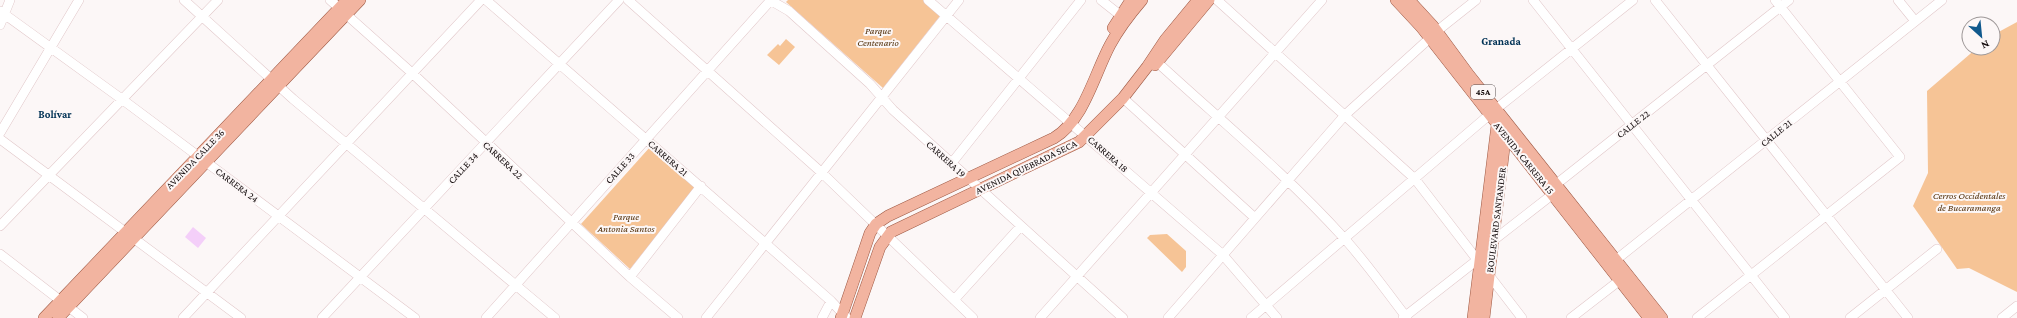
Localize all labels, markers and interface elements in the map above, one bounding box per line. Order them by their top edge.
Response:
north arrow [1961,16,2001,56]
park label: Parque Centenario [857,25,899,48]
district label: Granada [1481,35,1521,47]
text: N [1979,38,1992,52]
road number: 45A [1471,85,1495,99]
district label: Bolívar [38,108,72,120]
street label: CALLE 22 [1615,108,1652,140]
street label: CALLE 21 [1758,117,1794,149]
street label: AVENIDA CARRERA 15 [1492,120,1557,196]
street label: AVENIDA CALLE 36 [164,127,226,191]
street label: CARRERA 18 [1086,134,1130,174]
street label: CARRERA 21 [646,138,690,178]
street label: CARRERA 19 [924,138,968,180]
street label: AVENIDA QUEBRADA SECA [974,138,1079,196]
street label: CARRERA 22 [481,139,525,181]
street label: CALLE 34 [446,150,480,186]
street label: CALLE 33 [603,150,637,186]
street label: CARRERA 24 [213,165,261,205]
street label: BOULEVARD SANTANDER [1484,166,1508,273]
park label: Cerros Occidentales de Bucaramanga [1933,190,2006,213]
park label: Parque Antonia Santos [596,211,655,234]

